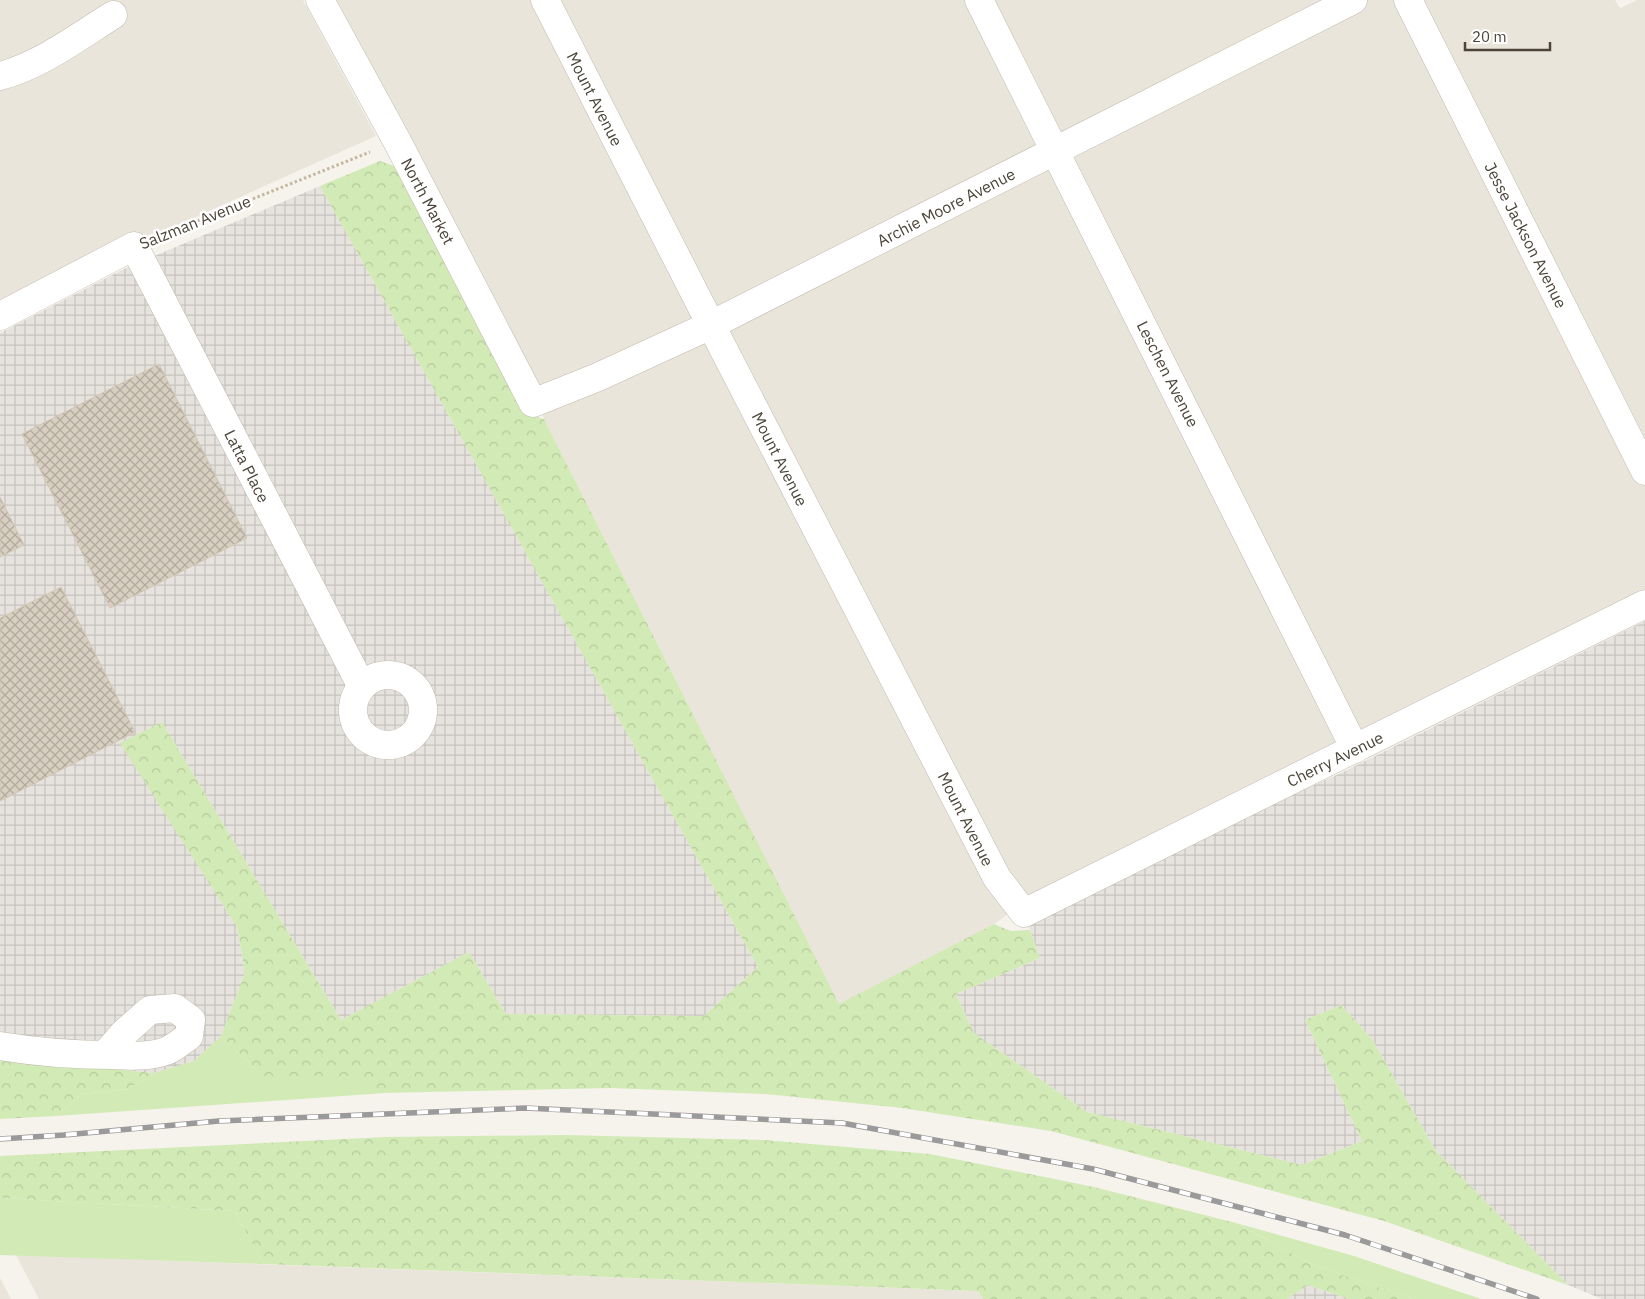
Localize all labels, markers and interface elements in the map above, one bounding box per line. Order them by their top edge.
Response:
scale bar [1465,20,1550,52]
text: 20 m [1472,27,1507,46]
street label: Mount Avenue [563,49,627,150]
street label: North Market [397,155,459,247]
street label: Jesse Jackson Avenue [1481,159,1572,311]
street label: Archie Moore Avenue [874,163,1019,251]
street label: Salzman Avenue [136,190,254,253]
street label: Leschen Avenue [1133,317,1203,431]
street label: Mount Avenue [748,409,812,510]
street label: Latta Place [220,426,274,506]
street label: Cherry Avenue [1283,727,1387,791]
street label: Mount Avenue [934,769,998,870]

